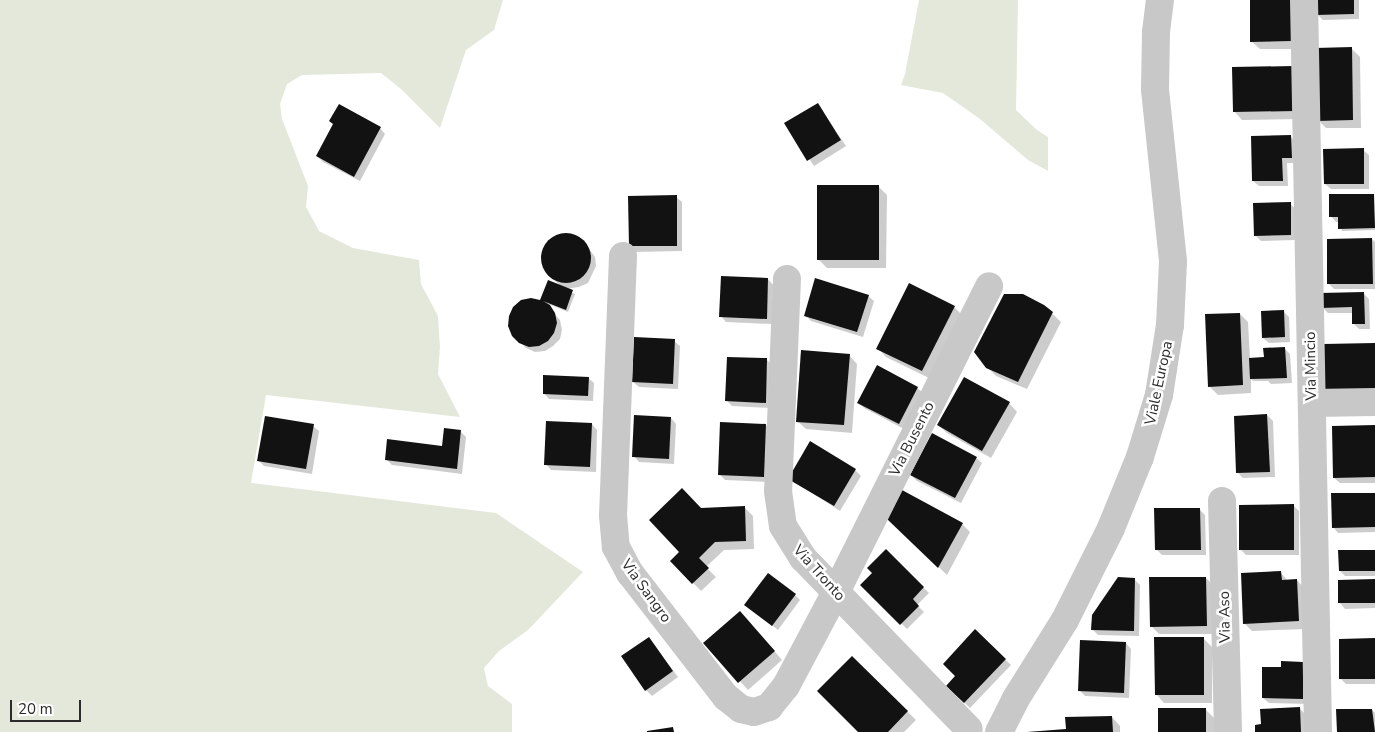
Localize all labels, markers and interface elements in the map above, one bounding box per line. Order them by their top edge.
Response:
street label: Via Mincio [1301,331,1321,401]
street label: Viale Europa [1141,339,1177,427]
street label: Via Busento [886,399,938,479]
street label: Via Tronto [789,541,849,605]
street label: Via Sangro [617,556,675,626]
street label: Via Aso [1216,591,1234,643]
scale bar [12,690,84,722]
text: 20 m [18,699,53,719]

